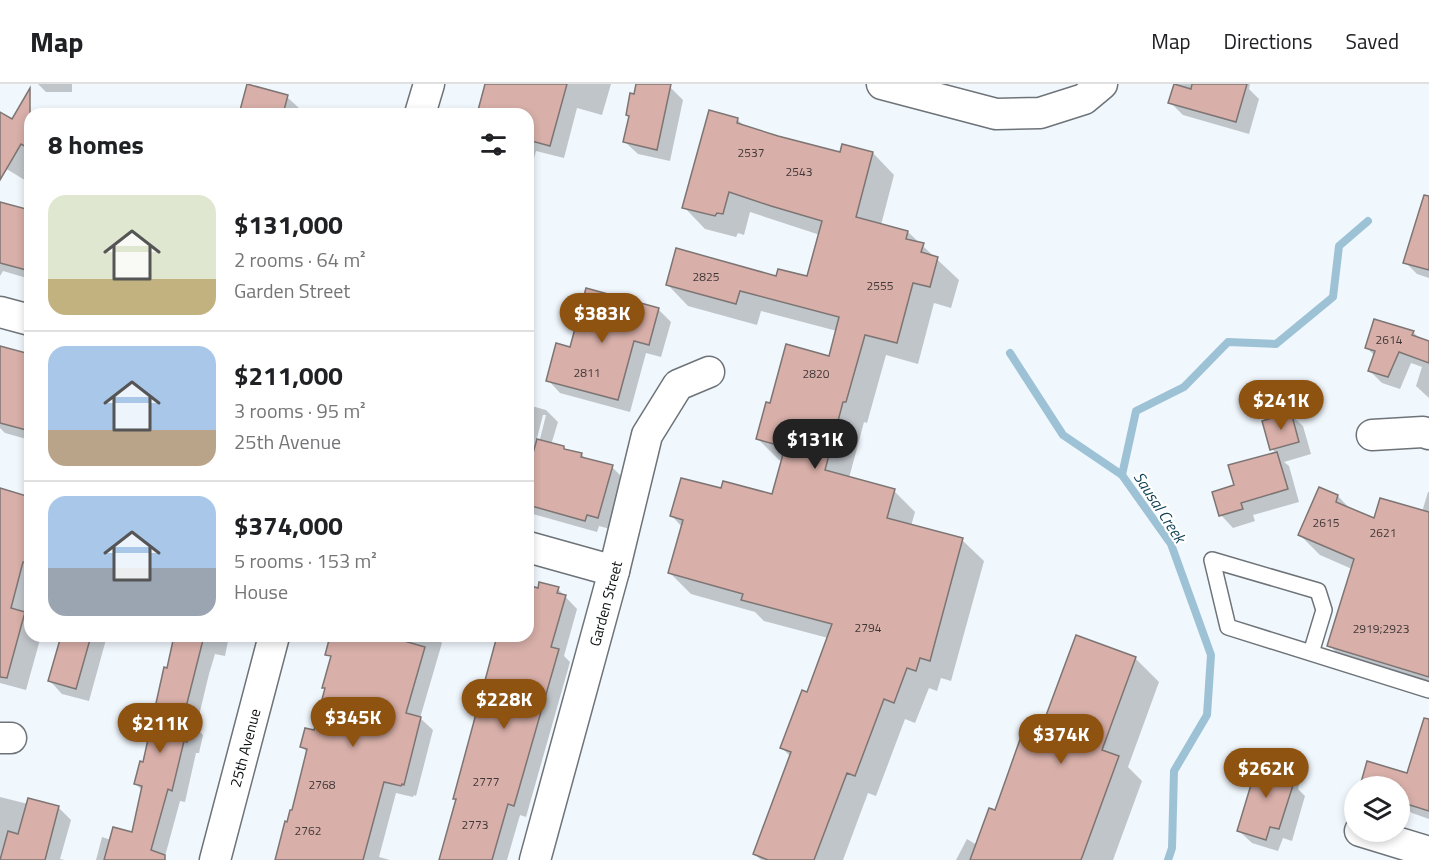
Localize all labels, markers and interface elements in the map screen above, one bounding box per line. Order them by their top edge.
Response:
text: Map [30,20,84,63]
text: Map [1151,25,1191,57]
text: Directions [1224,25,1313,57]
text: Saved [1346,25,1399,57]
text: 8 homes [48,125,144,164]
icon: filters [477,128,510,161]
house number: 2537 [738,143,764,162]
house number: 2543 [786,162,812,181]
text: $131,000 [234,205,343,244]
icon: home [96,219,168,291]
text: 2 rooms · 64 m² [234,244,366,275]
house number: 2825 [693,267,720,286]
text: Garden Street [234,275,350,306]
house number: 2555 [867,276,894,295]
pin: $383K [560,293,644,344]
text: $383K [574,297,630,328]
house number: 2614 [1376,330,1403,349]
text: $211,000 [234,356,343,395]
house number: 2811 [574,363,600,382]
house number: 2820 [803,364,830,383]
icon: home [96,370,168,442]
pin: $241K [1239,380,1323,431]
text: $241K [1253,384,1309,415]
text: 3 rooms · 95 m² [234,395,366,426]
pin: $131K [773,419,857,470]
text: $131K [787,423,843,454]
text: 25th Avenue [234,426,341,457]
water label: Sausal Creek [1128,467,1193,549]
text: $374,000 [234,506,343,545]
house number: 2615 [1313,513,1340,532]
icon: home [96,520,168,592]
house number: 2621 [1370,523,1396,542]
text: 5 rooms · 153 m² [234,545,377,576]
street label: Garden Street [583,558,628,649]
text: House [234,576,288,607]
house number: 2794 [855,618,882,637]
house number: 2919;2923 [1353,619,1409,638]
pin: $228K [462,679,546,730]
text: $228K [476,683,532,714]
pin: $345K [311,697,395,748]
text: $345K [325,701,381,732]
pin: $211K [118,703,202,754]
street label: 25th Avenue [223,706,266,790]
text: $211K [132,707,188,738]
pin: $374K [1019,714,1103,765]
text: $374K [1033,718,1089,749]
pin: $262K [1224,748,1308,799]
text: $262K [1238,752,1294,783]
house number: 2777 [473,772,499,791]
house number: 2768 [309,775,336,794]
map controls [1344,776,1410,842]
button: layers [1344,776,1410,842]
house number: 2773 [462,815,488,834]
house number: 2762 [295,821,321,840]

